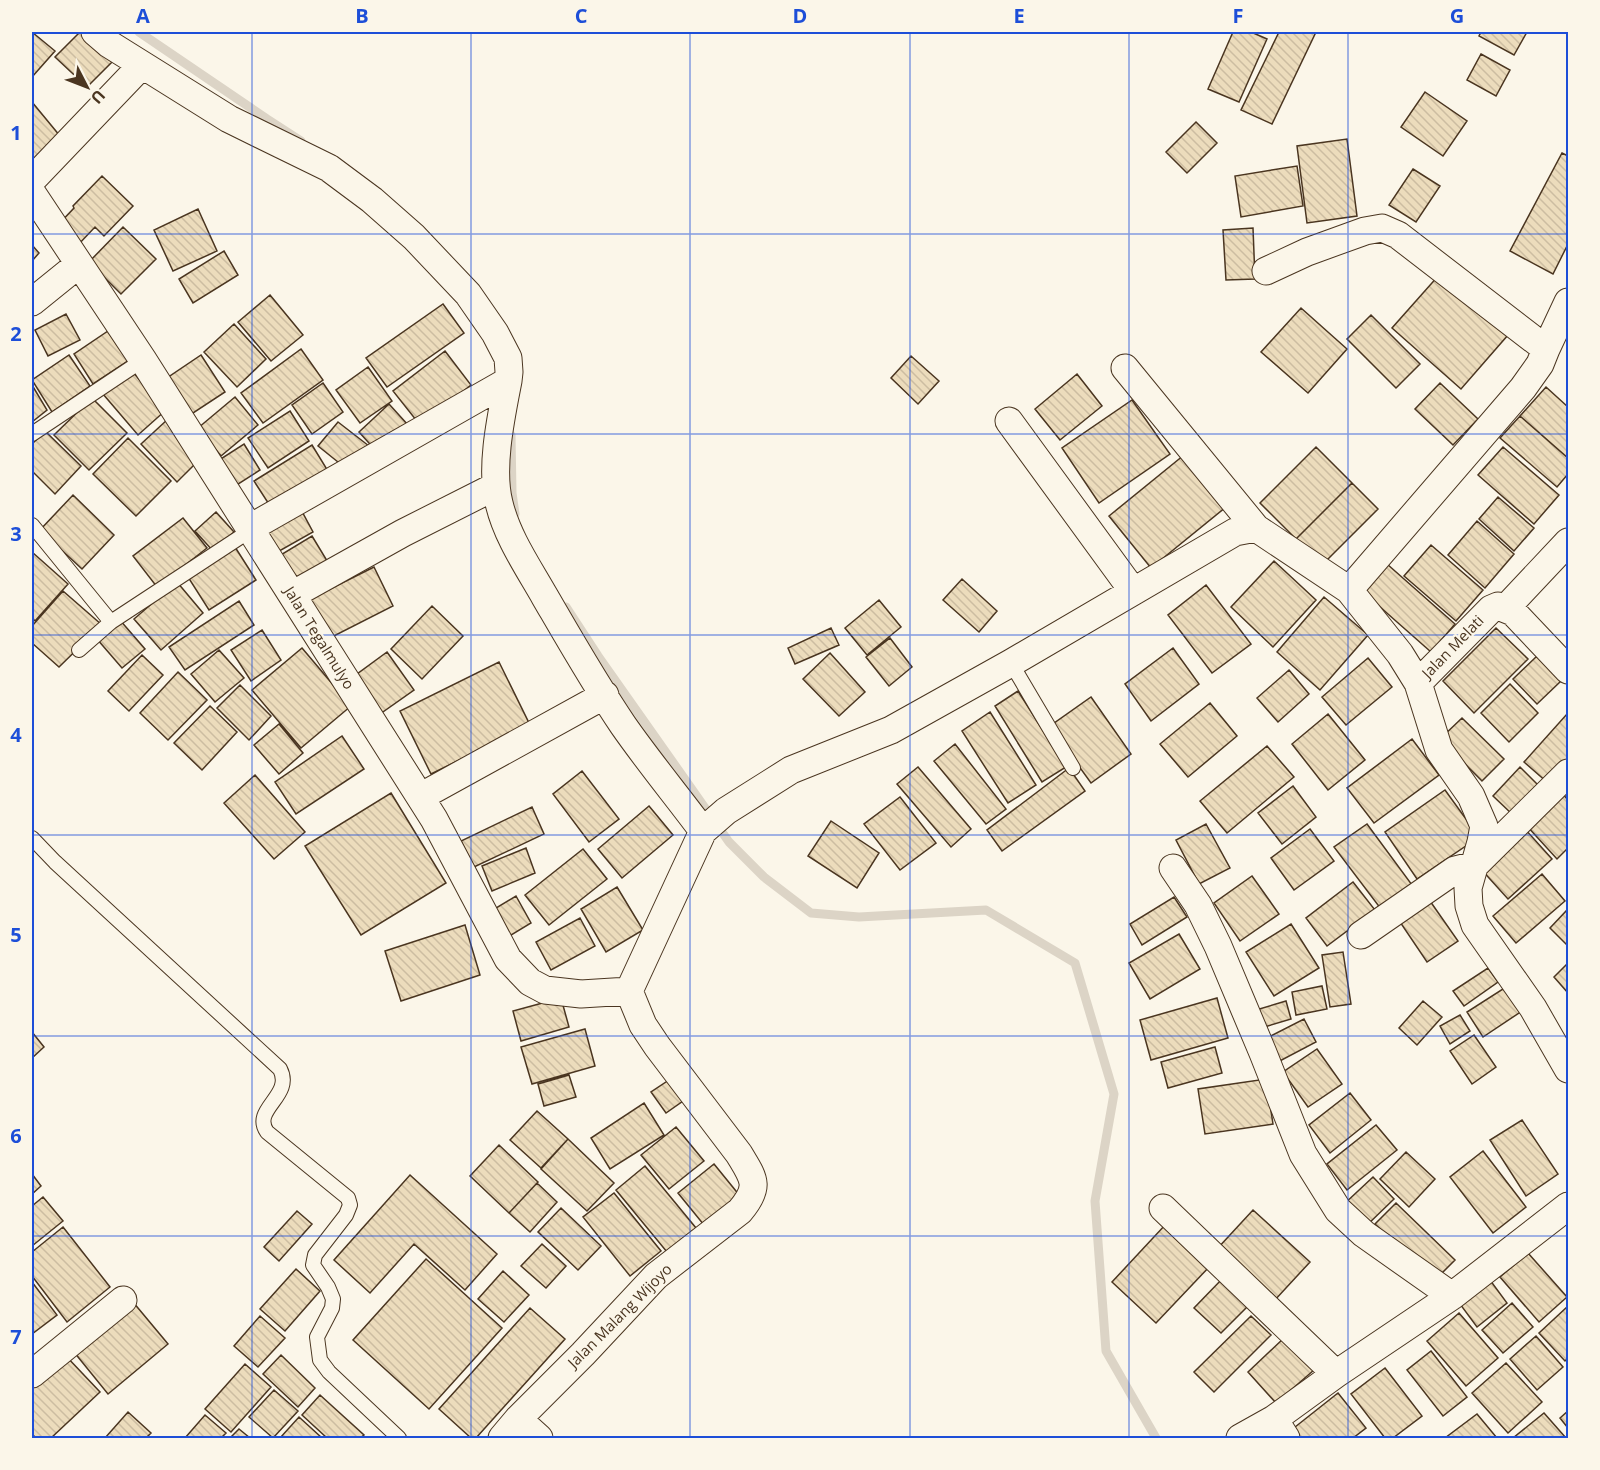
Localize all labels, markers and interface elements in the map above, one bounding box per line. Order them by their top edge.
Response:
text: A [136,2,150,29]
text: B [355,2,369,29]
text: C [575,2,588,29]
text: D [793,2,807,29]
text: E [1013,2,1025,29]
text: F [1233,2,1243,29]
text: G [1450,2,1464,29]
north arrow [57,57,117,117]
text: U [86,85,110,109]
text: 1 [10,119,22,146]
text: 2 [10,320,22,347]
text: 3 [10,520,22,547]
street label: Jalan Tegalmulyo [279,580,360,693]
street label: Jalan Melati [1416,610,1488,684]
text: 4 [10,721,22,748]
text: 5 [10,921,22,948]
text: 6 [10,1122,22,1149]
street label: Jalan Malang Wijoyo [561,1259,676,1373]
text: 7 [10,1323,22,1350]

